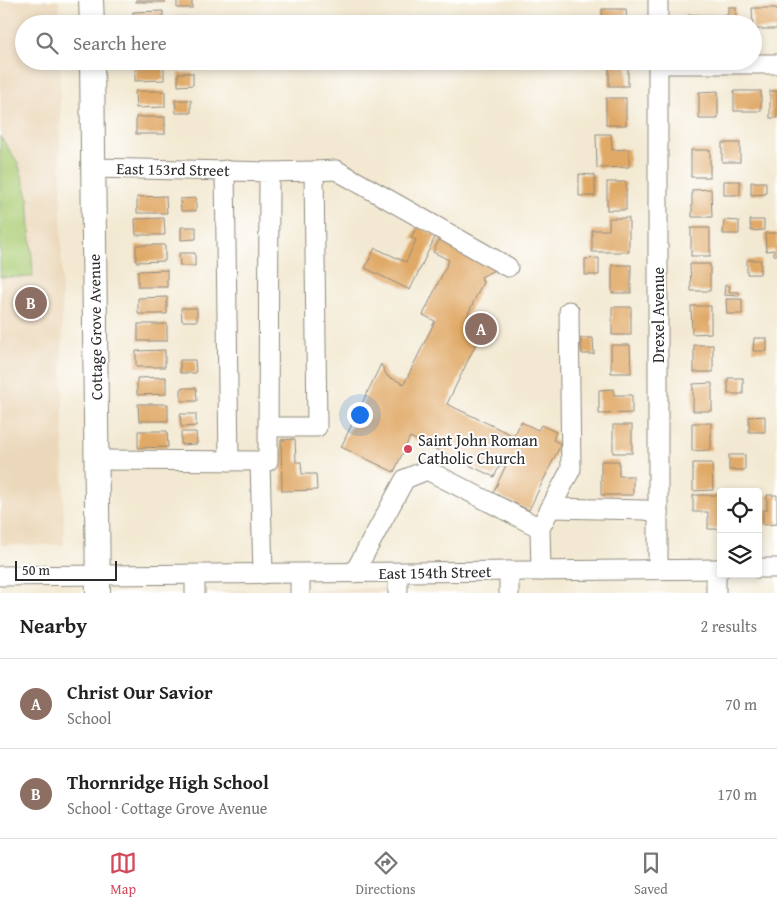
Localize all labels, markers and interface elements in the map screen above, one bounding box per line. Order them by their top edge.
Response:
search box [15,15,762,70]
icon: search [33,29,61,57]
text: Search here [73,29,167,57]
street label: East 153rd Street [116,156,230,182]
street label: Cottage Grove Avenue [82,254,108,400]
street label: Drexel Avenue [646,267,670,363]
pin: B [15,284,47,322]
pin: A [465,310,497,348]
your location [347,402,373,428]
place label: Saint John Roman Catholic Church [418,428,538,470]
marker: Saint John Roman Catholic Church [402,443,414,455]
map controls [717,488,762,578]
button: locate [717,488,762,533]
button: layers [717,533,762,578]
scale bar [15,558,118,581]
street label: East 154th Street [378,559,492,585]
text: 50 m [22,560,50,580]
text: Nearby [20,610,87,641]
text: 2 results [700,614,757,638]
text: Christ Our Savior [67,678,213,706]
text: A [31,692,41,716]
text: 70 m [725,692,757,716]
text: School [67,706,111,730]
text: Thornridge High School [67,768,269,796]
text: B [31,782,41,806]
text: 170 m [717,782,757,806]
text: School · Cottage Grove Avenue [67,796,267,820]
tab: Map [109,849,137,899]
tab: Directions [355,849,416,899]
tab: Saved [634,849,668,899]

